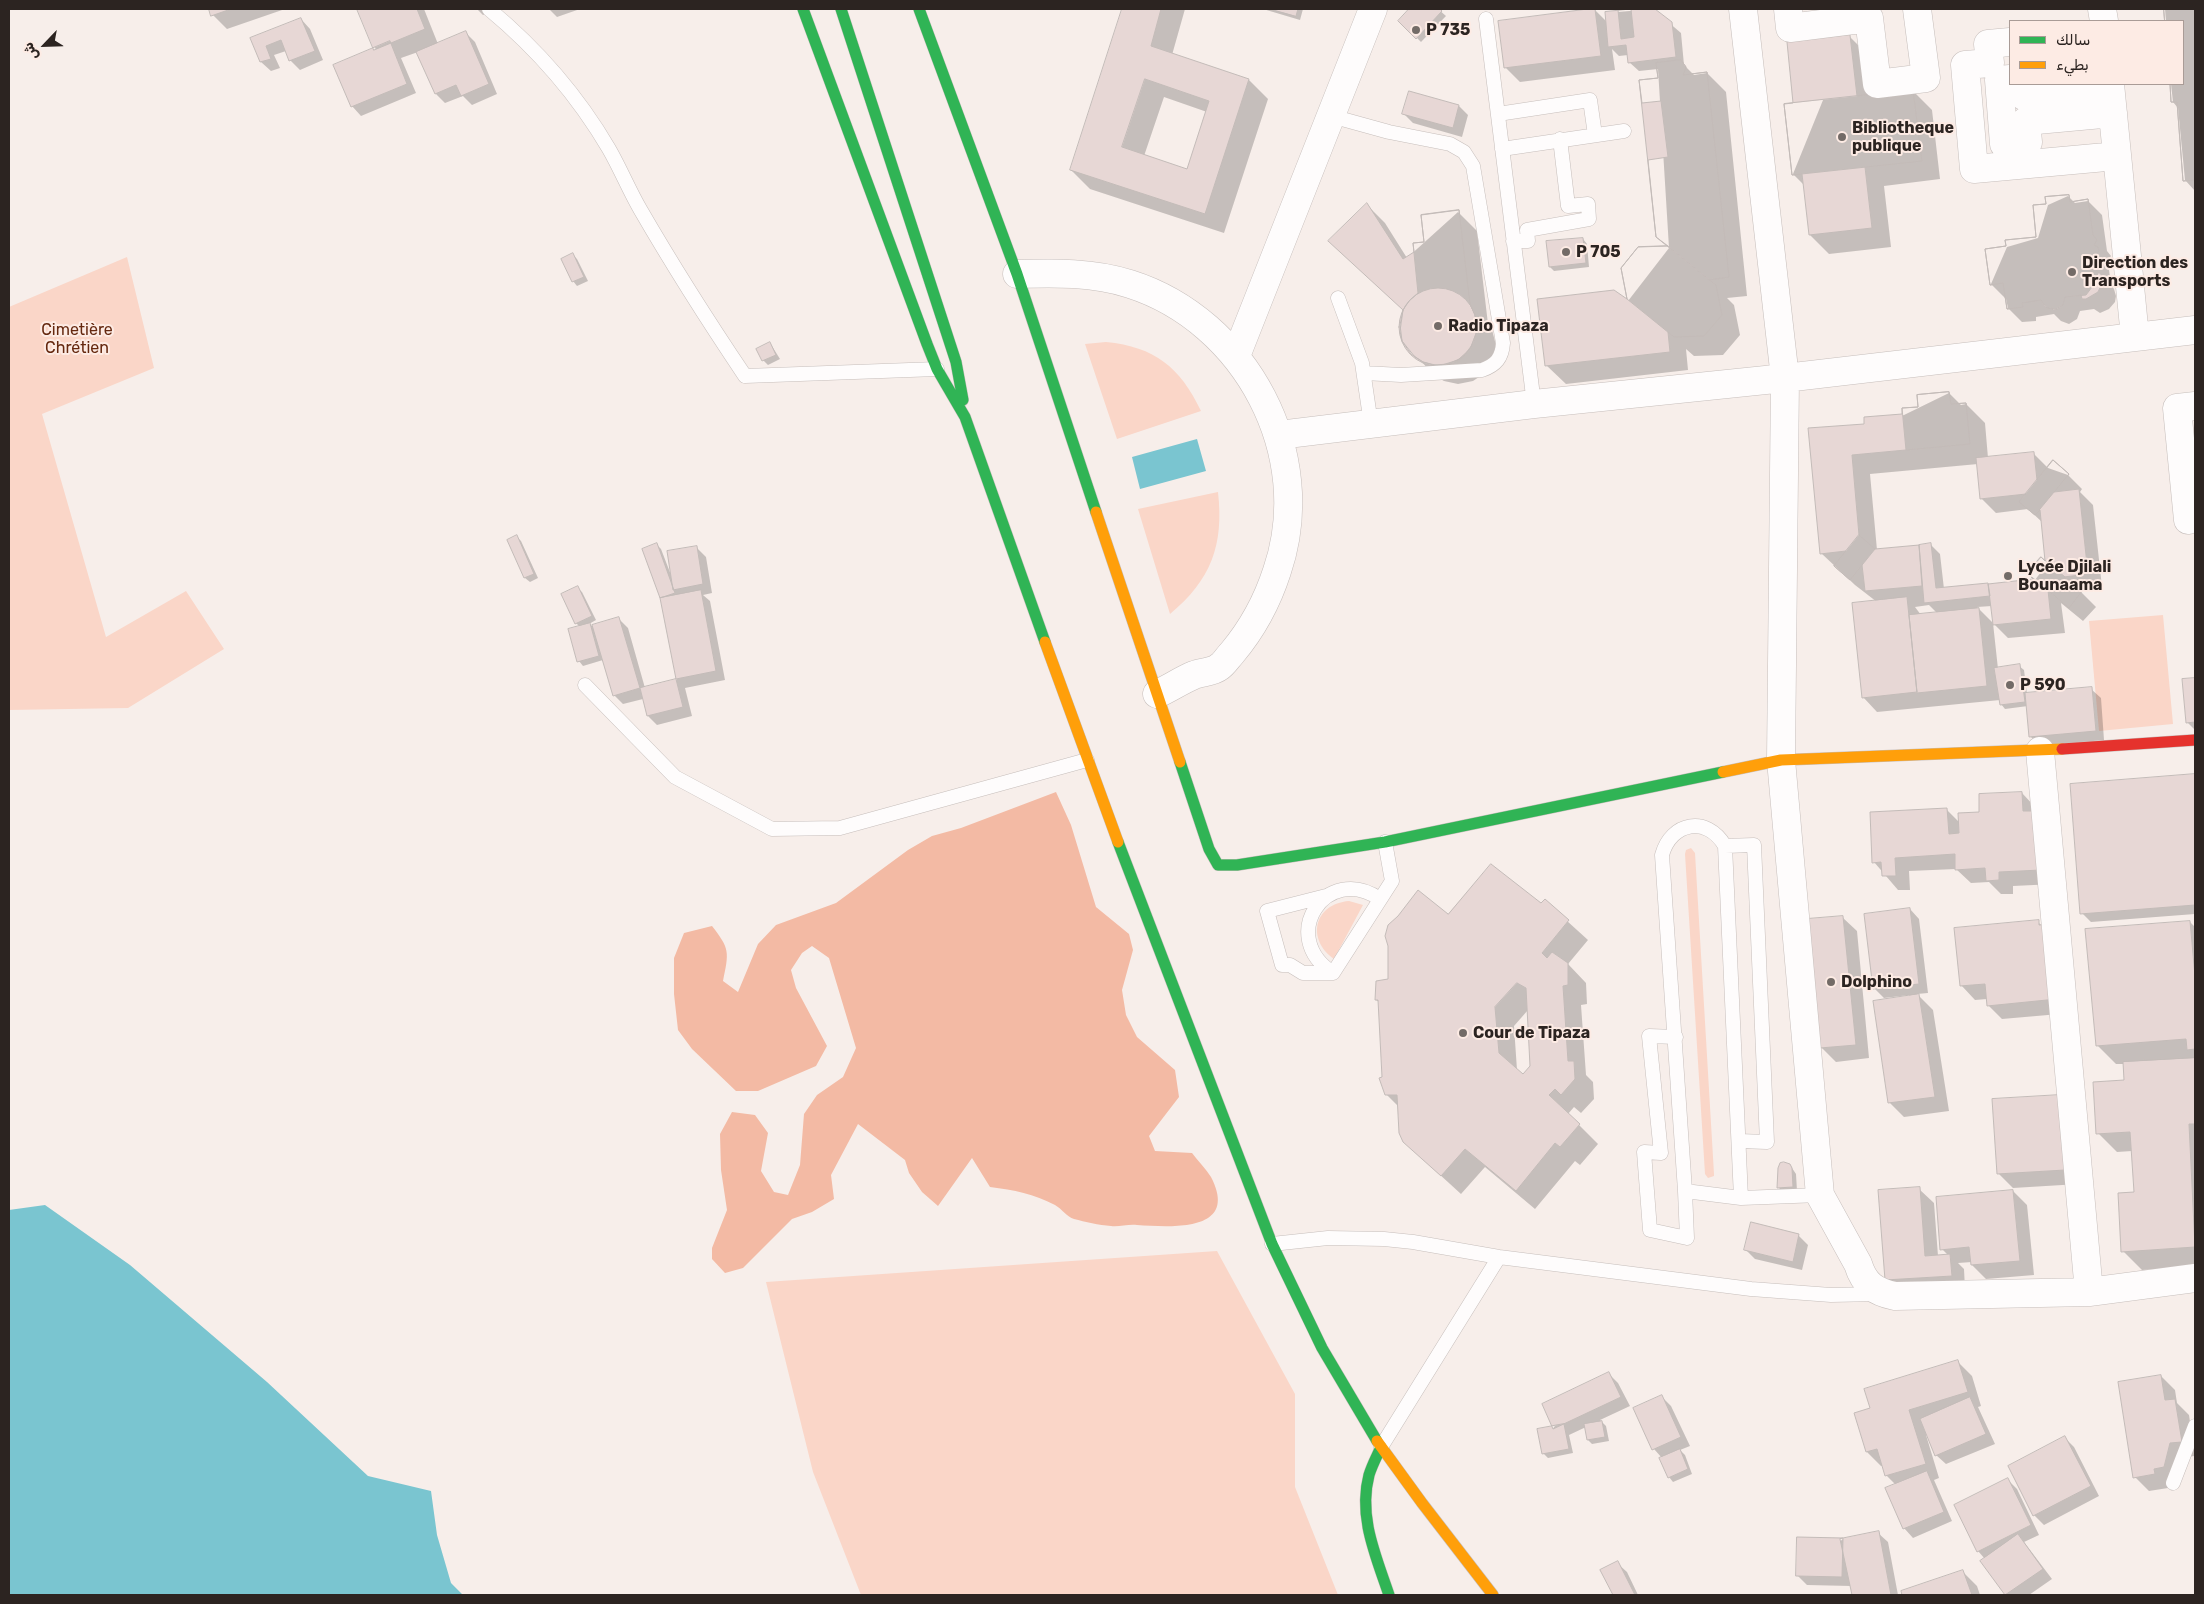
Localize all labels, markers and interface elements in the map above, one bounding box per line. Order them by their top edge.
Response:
north arrow [20,20,70,70]
place label: P 735 [1426,20,1470,40]
legend [2009,20,2184,85]
marker: P 735 [1410,24,1422,36]
text: سالك [2056,31,2091,49]
text: ش [19,40,42,63]
text: بطيء [2056,56,2089,74]
place label: Bibliotheque publique [1852,118,1954,156]
marker: Bibliotheque publique [1836,131,1848,143]
place label: P 705 [1576,242,1621,262]
marker: P 705 [1560,246,1572,258]
place label: Direction des Transports [2082,253,2188,291]
marker: Direction des Transports [2066,266,2078,278]
place label: Radio Tipaza [1448,316,1549,336]
park label: Cimetière Chrétien [41,320,113,358]
marker: Radio Tipaza [1432,320,1444,332]
place label: Lycée Djilali Bounaama [2018,557,2111,595]
marker: Lycée Djilali Bounaama [2002,570,2014,582]
place label: P 590 [2020,675,2066,695]
marker: P 590 [2004,679,2016,691]
place label: Dolphino [1841,972,1912,992]
marker: Dolphino [1825,976,1837,988]
place label: Cour de Tipaza [1473,1023,1590,1043]
marker: Cour de Tipaza [1457,1027,1469,1039]

